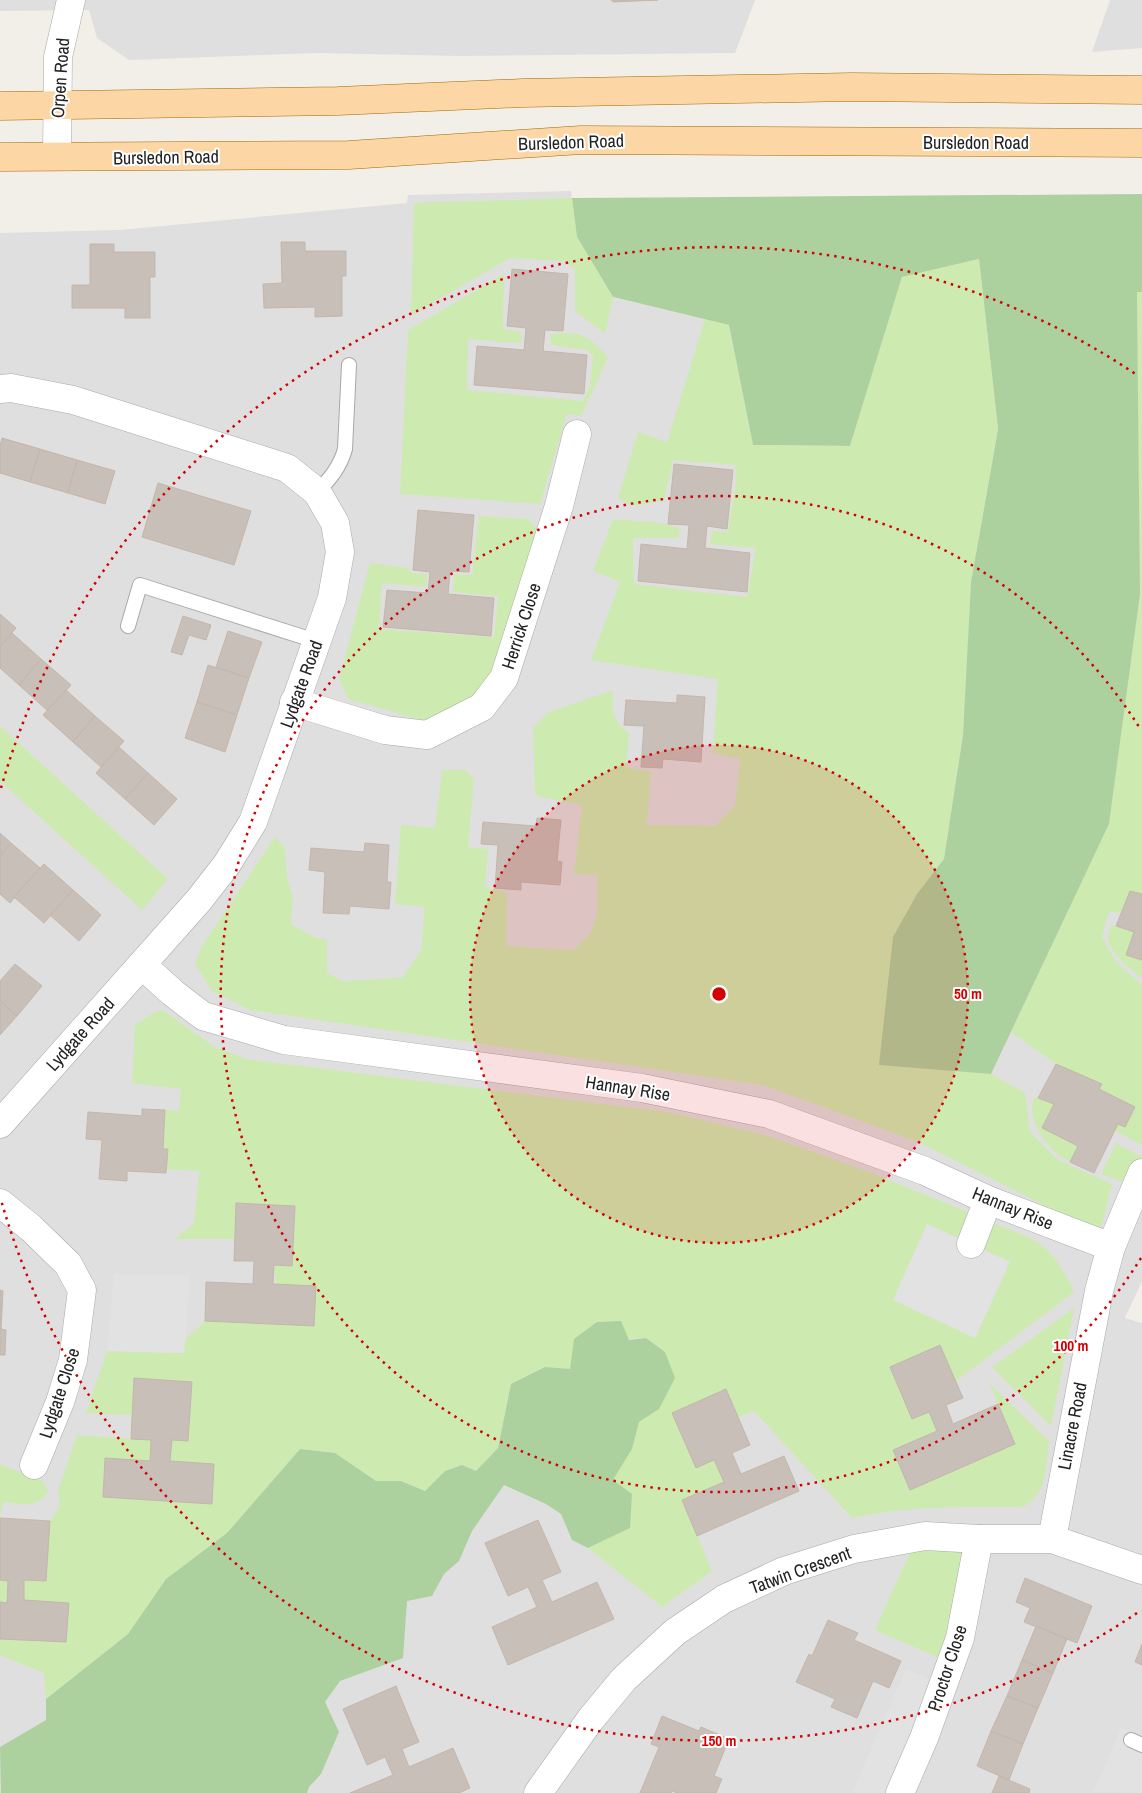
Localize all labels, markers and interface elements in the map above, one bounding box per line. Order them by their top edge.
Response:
street label: Orpen Road [45,37,75,119]
street label: Bursledon Road [518,128,624,156]
street label: Bursledon Road [923,130,1029,155]
street label: Bursledon Road [113,144,219,170]
street label: Herrick Close [495,580,547,672]
street label: Lydgate Road [274,637,328,731]
text: 50 m [954,983,982,1004]
centre of rings [710,985,728,1003]
street label: Lydgate Road [40,992,120,1076]
street label: Hannay Rise [584,1069,672,1107]
street label: Hannay Rise [969,1180,1057,1236]
text: 100 m [1054,1335,1088,1356]
street label: Lydgate Close [33,1345,85,1441]
street label: Linacre Road [1051,1380,1093,1472]
street label: Tatwin Crescent [746,1540,854,1600]
street label: Proctor Close [921,1622,973,1714]
text: 150 m [702,1730,736,1751]

